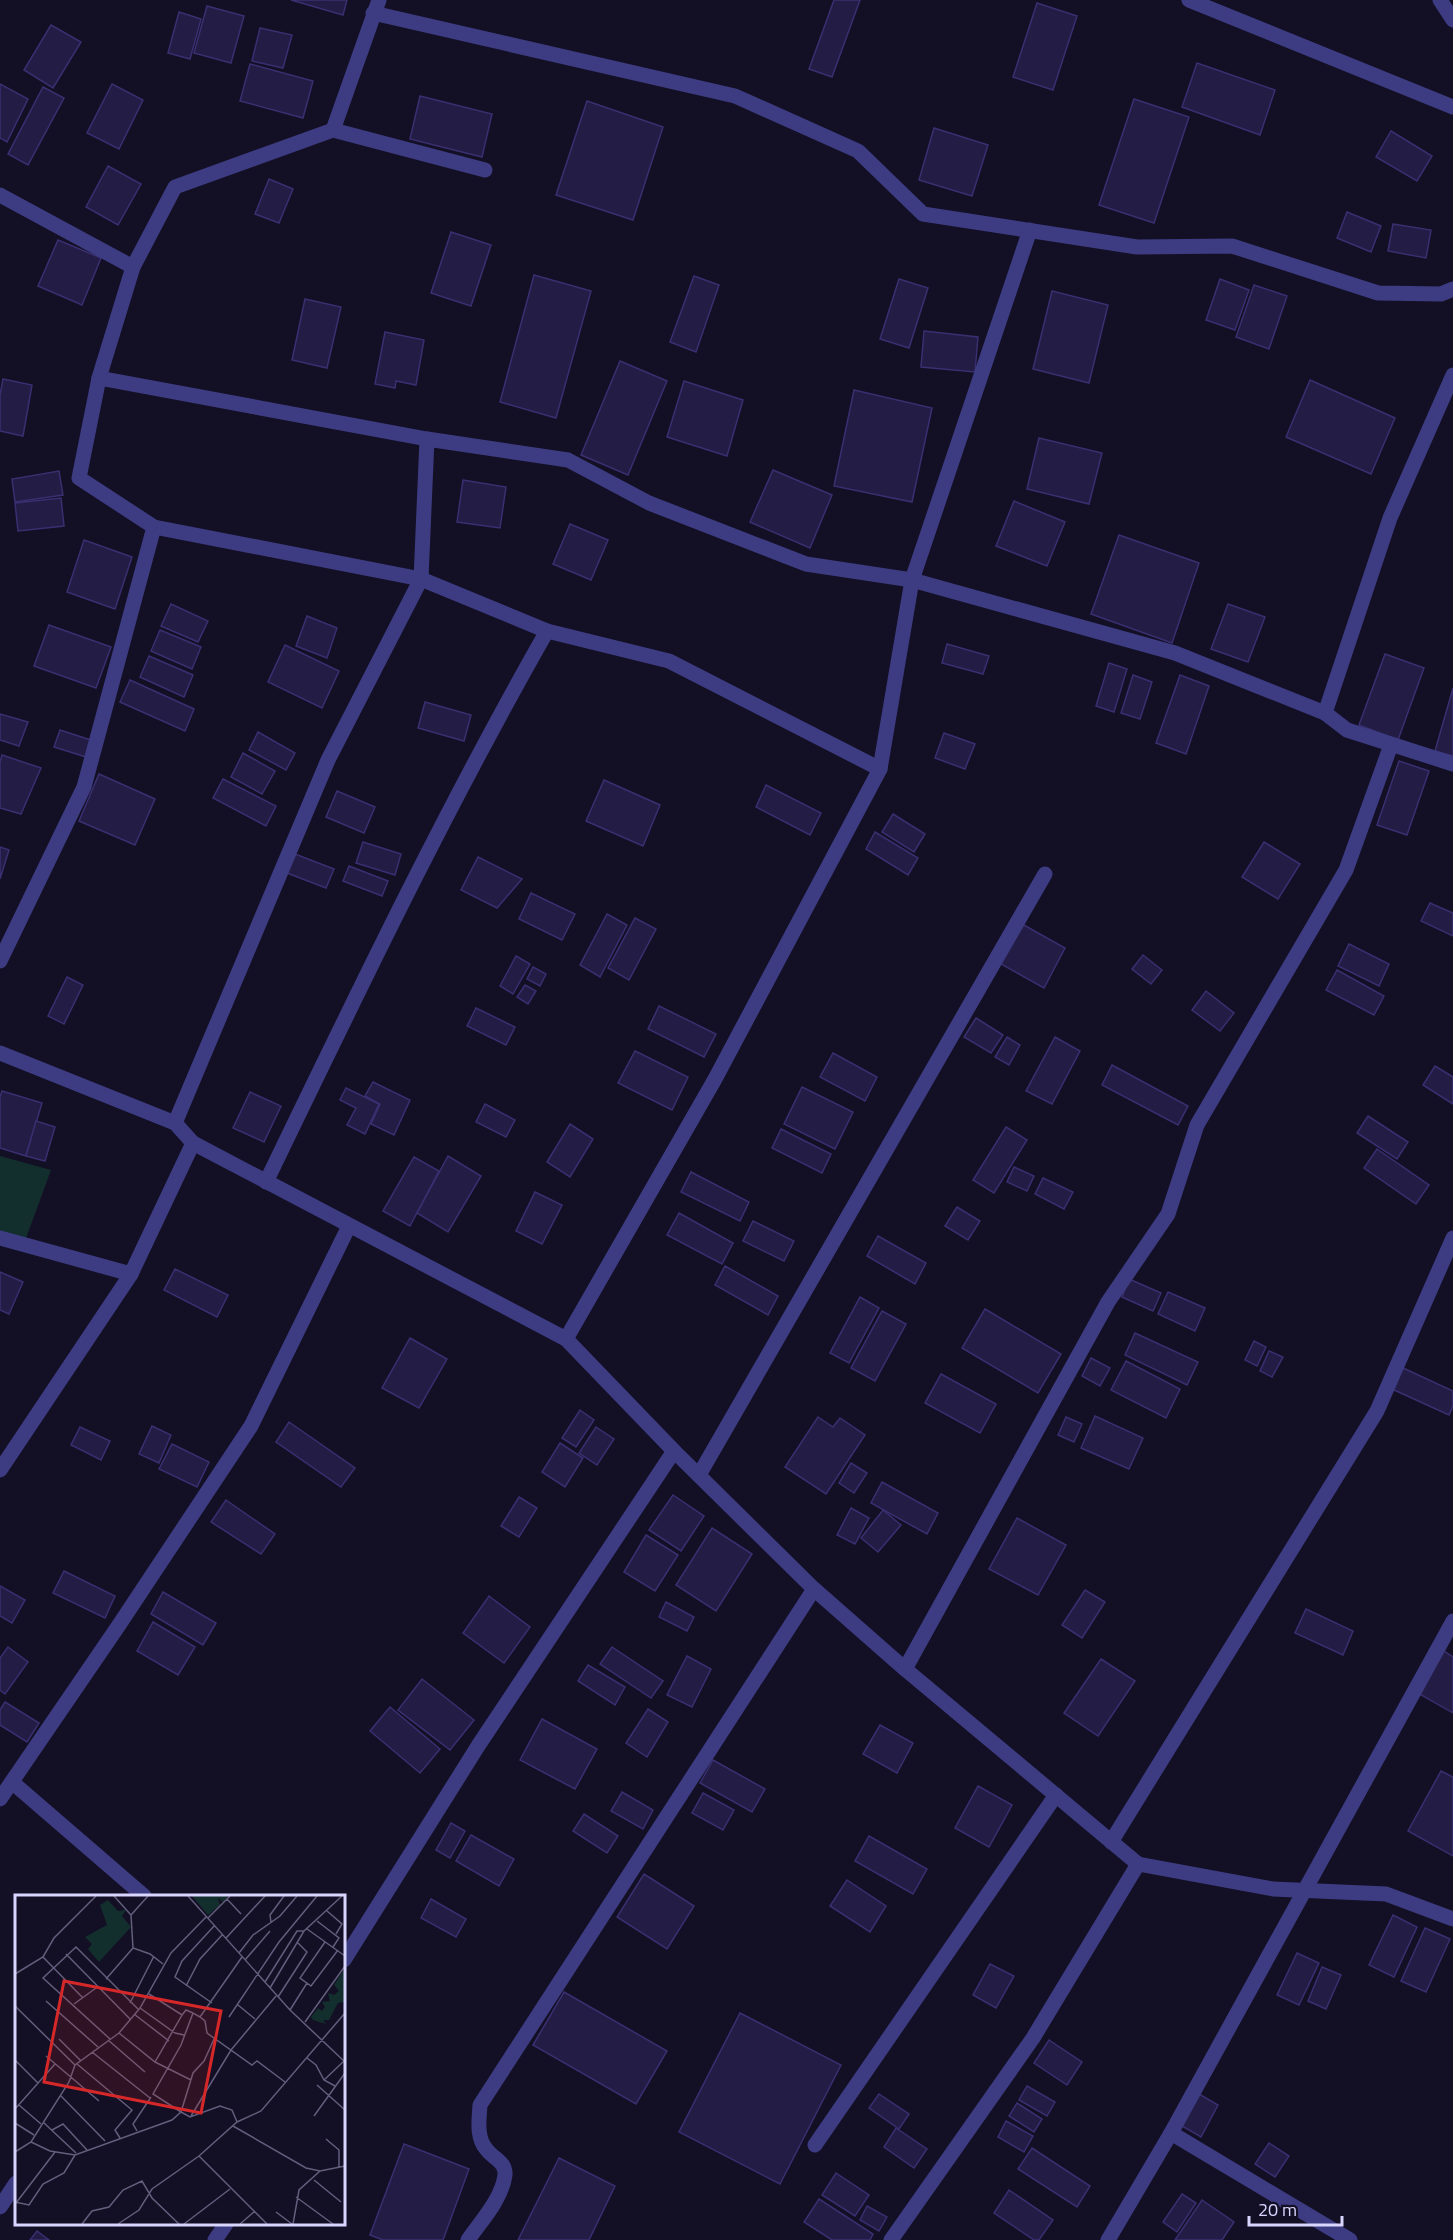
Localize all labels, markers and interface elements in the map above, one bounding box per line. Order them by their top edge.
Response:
inset map [15,1895,345,2225]
scale bar [1249,2189,1342,2227]
text: 20 m [1258,2196,1297,2223]

